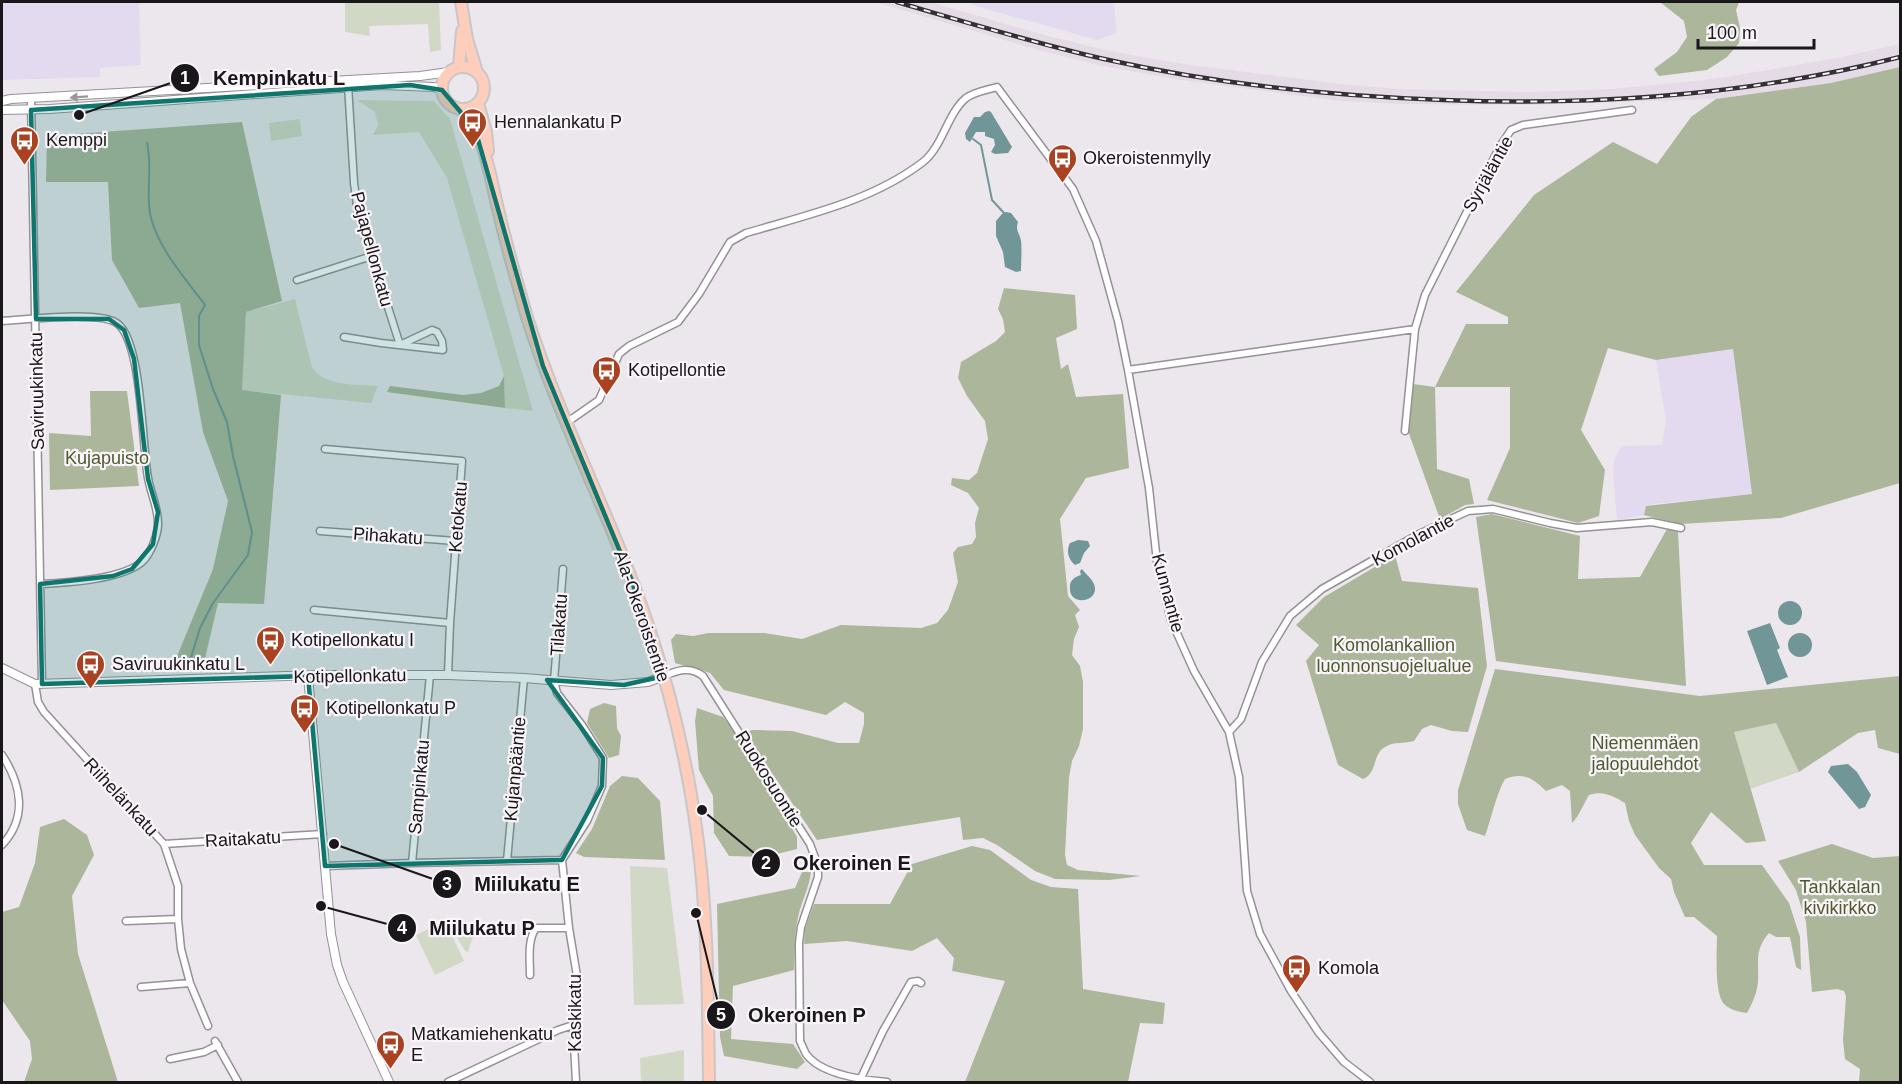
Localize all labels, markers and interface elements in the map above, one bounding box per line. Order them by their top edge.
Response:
scale bar [1698,12,1814,50]
text: 100 m [1707,23,1757,43]
callout: Kempinkatu L [170,59,357,97]
text: Kempinkatu L [213,67,345,89]
text: 1 [180,68,190,88]
one-way arrow [70,92,89,101]
bus stop icon: Hennalankatu P [457,106,489,148]
place label: Hennalankatu P [494,112,622,132]
bus stop icon: Kemppi [9,124,41,166]
place label: Kemppi [46,130,107,150]
street label: Syrjäläntie [1459,132,1517,216]
bus stop icon: Okeroistenmylly [1046,142,1078,184]
place label: Okeroistenmylly [1083,148,1211,168]
street label: Pajapellonkatu [347,189,397,309]
street label: Saviruukinkatu [26,332,48,450]
bus stop icon: Kotipellontie [591,354,623,396]
place label: Kotipellontie [628,360,726,380]
park label: Kujapuisto [65,448,149,468]
street label: Ketokatu [445,481,471,553]
street label: Komolantie [1369,510,1457,570]
street label: Pihakatu [352,524,424,548]
street label: Ala-Okeroistentie [610,547,674,685]
street label: Kunnantie [1148,551,1188,635]
street label: Tilakatu [547,593,571,657]
bus stop icon: Kotipellonkatu I [254,624,286,666]
place label: Kotipellonkatu I [291,630,414,650]
park label: Komolankallion luonnonsuojelualue [1316,635,1472,676]
bus stop icon: Saviruukinkatu L [75,648,107,690]
place label: Saviruukinkatu L [112,654,245,674]
street label: Kotipellonkatu [293,665,407,687]
bus stop icon: Kotipellonkatu P [289,692,321,734]
place label: Kotipellonkatu P [326,698,456,718]
street label: Kujanpääntie [500,716,530,822]
street label: Ruokosuontie [731,727,807,831]
park label: Niemenmäen jalopuulehdot [1590,733,1699,774]
street label: Sampinkatu [405,739,433,835]
street label: Riihelänkatu [80,754,162,840]
street label: Raitakatu [205,827,281,851]
callout: Okeroinen E [751,844,923,882]
text: Okeroinen E [793,852,911,874]
text: 2 [761,853,771,873]
callout: Miilukatu E [432,865,592,903]
text: Miilukatu E [474,873,580,895]
text: 3 [442,874,452,894]
park label: Tankkalan kivikirkko [1799,877,1881,918]
callout: Miilukatu P [387,909,547,947]
text: Miilukatu P [429,917,535,939]
text: 4 [397,918,407,938]
bus stop icon: Komola [1281,952,1313,994]
place label: Komola [1318,958,1380,978]
street label: Kaskikatu [565,974,585,1052]
callout: Okeroinen P [706,996,878,1034]
text: Okeroinen P [748,1004,866,1026]
text: 5 [716,1005,726,1025]
place label: Matkamiehenkatu E [411,1024,553,1065]
bus stop icon: Matkamiehenkatu E [374,1028,406,1070]

